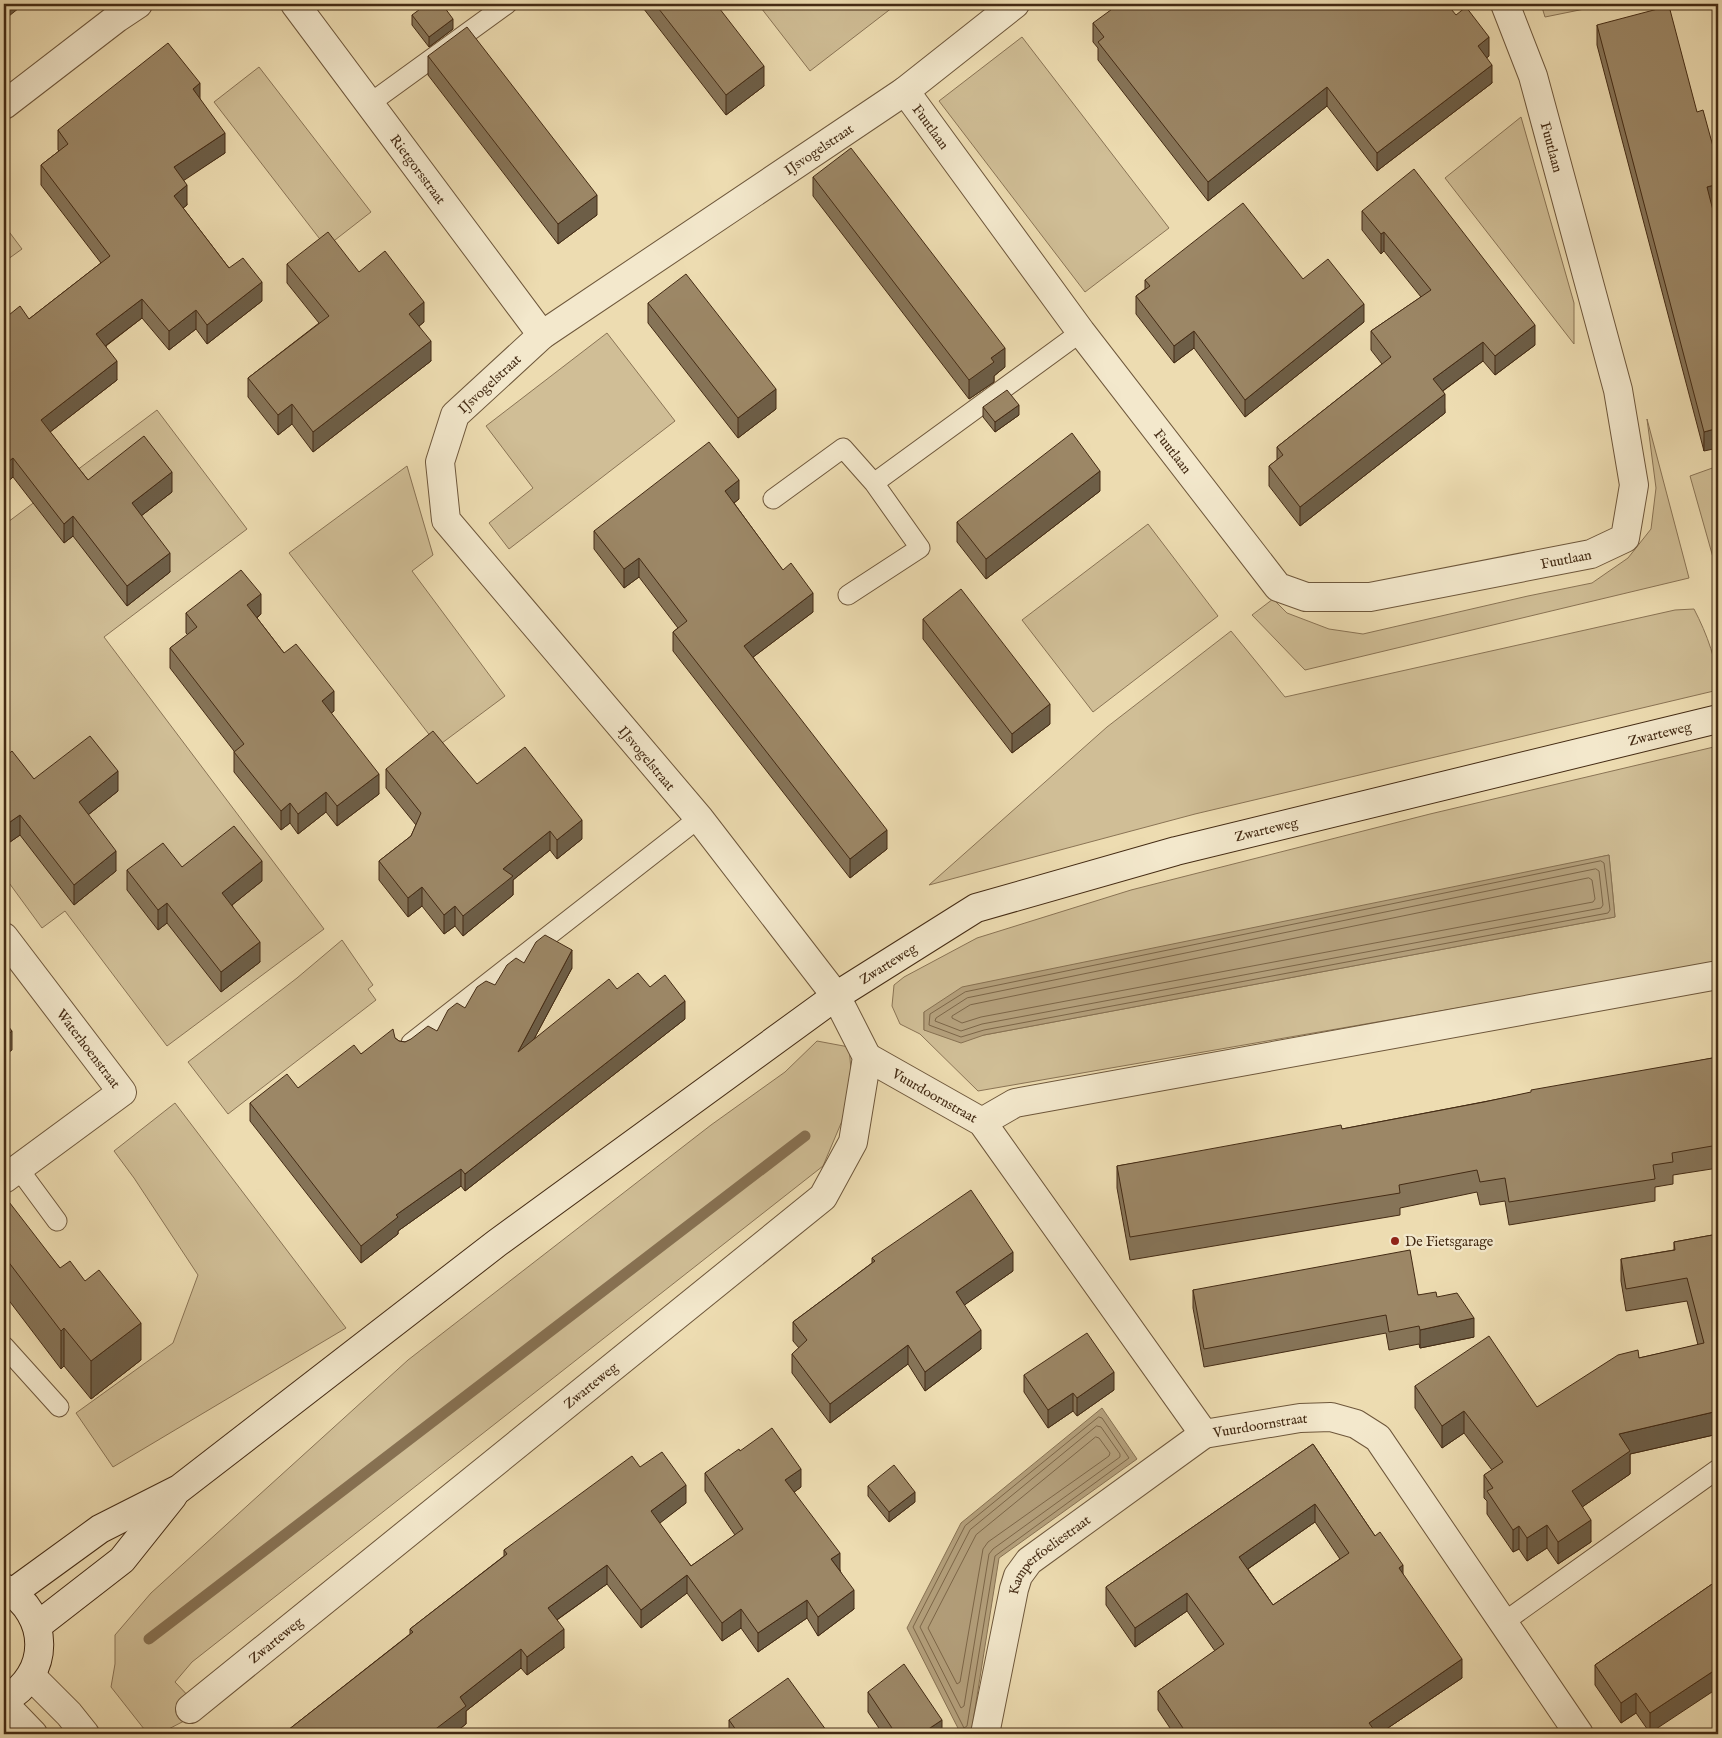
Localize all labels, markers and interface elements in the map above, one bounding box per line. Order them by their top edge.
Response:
street label: Fuutlaan [908,101,953,154]
street label: IJsvogelstraat [781,120,857,180]
street label: Fuutlaan [1536,120,1567,175]
street label: Rietgorsstraat [386,131,449,208]
street label: IJsvogelstraat [454,351,525,418]
street label: Fuutlaan [1149,426,1195,478]
street label: Fuutlaan [1539,546,1594,574]
street label: Zwarteweg [1627,718,1694,751]
street label: IJsvogelstraat [614,722,679,795]
street label: Zwarteweg [1233,814,1300,846]
street label: Zwarteweg [856,939,921,989]
street label: Waterhoenstraat [52,1006,124,1093]
street label: Vuurdoornstraat [888,1064,981,1128]
place label: De Fietsgarage [1405,1233,1494,1251]
marker: De Fietsgarage [1389,1235,1401,1247]
street label: Zwarteweg [560,1358,622,1413]
street label: Vuurdoornstraat [1211,1410,1308,1443]
street label: Kamperfoeliestraat [1005,1511,1094,1596]
street label: Zwarteweg [245,1613,307,1668]

